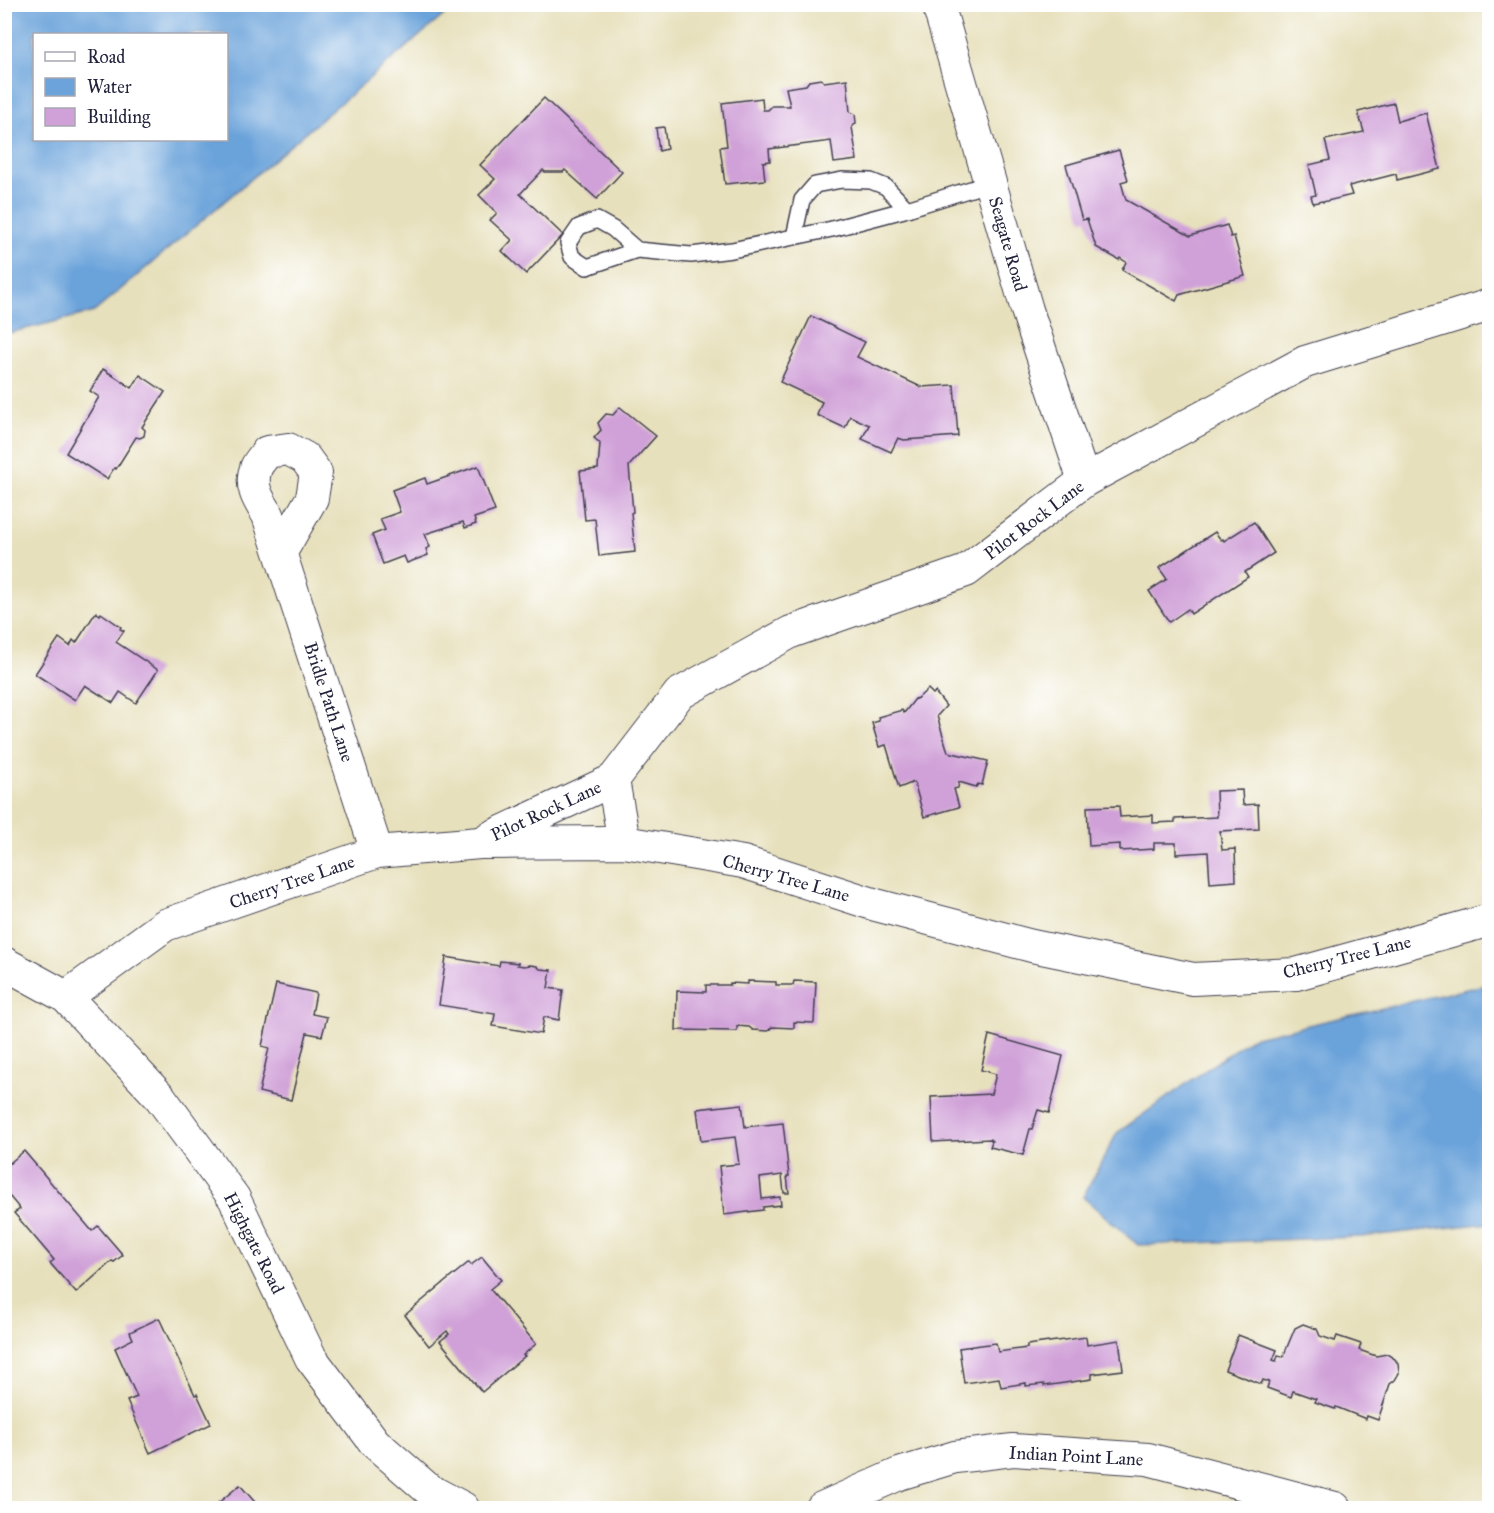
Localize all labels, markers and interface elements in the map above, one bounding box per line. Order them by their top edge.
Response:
legend [33,33,228,141]
text: Road [87,46,125,68]
text: Water [87,76,132,98]
text: Building [87,106,151,129]
street label: Seagate Road [983,194,1032,294]
street label: Pilot Rock Lane [980,475,1088,565]
street label: Bridle Path Lane [299,639,359,765]
street label: Pilot Rock Lane [487,776,605,846]
street label: Cherry Tree Lane [720,849,852,907]
street label: Cherry Tree Lane [226,850,358,914]
street label: Cherry Tree Lane [1281,930,1413,984]
street label: Highgate Road [218,1189,289,1298]
street label: Indian Point Lane [1008,1441,1144,1471]

